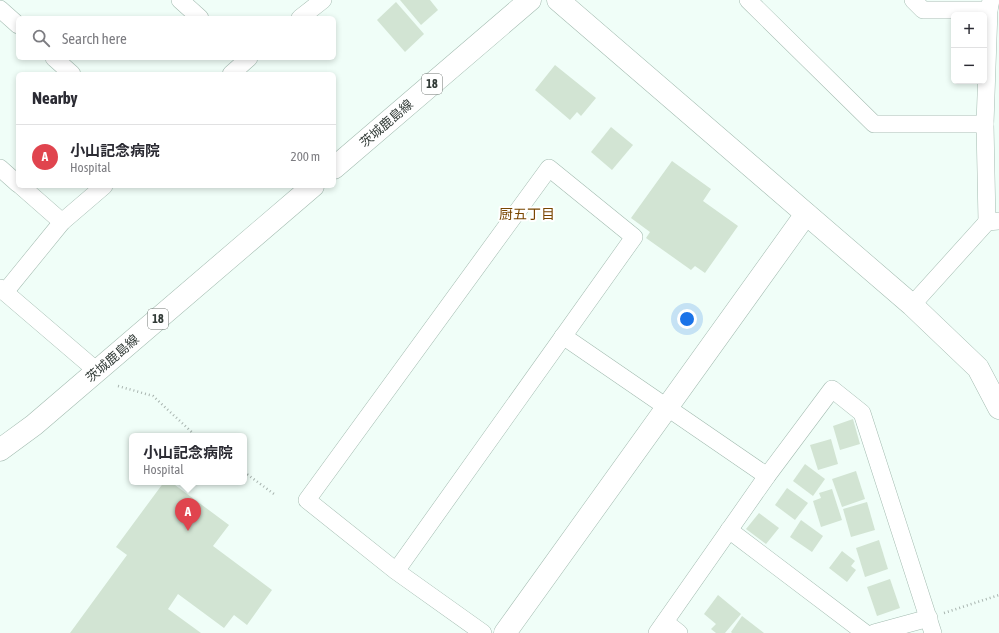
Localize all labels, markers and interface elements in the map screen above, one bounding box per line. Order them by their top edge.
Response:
map controls [951,12,987,84]
button: + [951,12,987,48]
search box [16,16,336,60]
icon: search [30,27,52,49]
text: Search here [62,30,127,47]
button: − [951,48,987,84]
road number: 18 [422,74,442,94]
text: Nearby [32,88,78,108]
street label: 茨城鹿島線 [357,96,416,150]
text: 小山記念病院 [70,142,160,159]
text: A [42,149,48,164]
text: 200 m [291,149,320,164]
text: Hospital [70,160,111,175]
district label: 厨五丁目 [499,206,555,222]
road number: 18 [148,309,168,329]
your location [677,309,697,329]
street label: 茨城鹿島線 [83,331,142,385]
popup [129,433,247,485]
text: 小山記念病院 [143,444,233,461]
text: Hospital [143,462,184,477]
pin: A [175,498,201,531]

